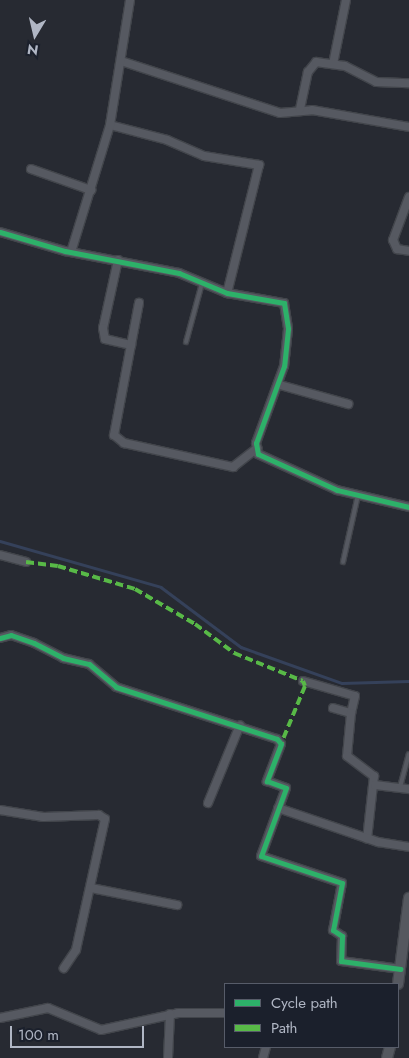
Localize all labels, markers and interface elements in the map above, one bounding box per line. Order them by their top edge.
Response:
north arrow [10,10,60,60]
text: N [26,39,40,61]
legend [224,983,399,1048]
text: Cycle path [271,992,338,1014]
scale bar [12,1016,146,1048]
text: Path [271,1017,297,1039]
text: 100 m [18,1024,59,1046]

